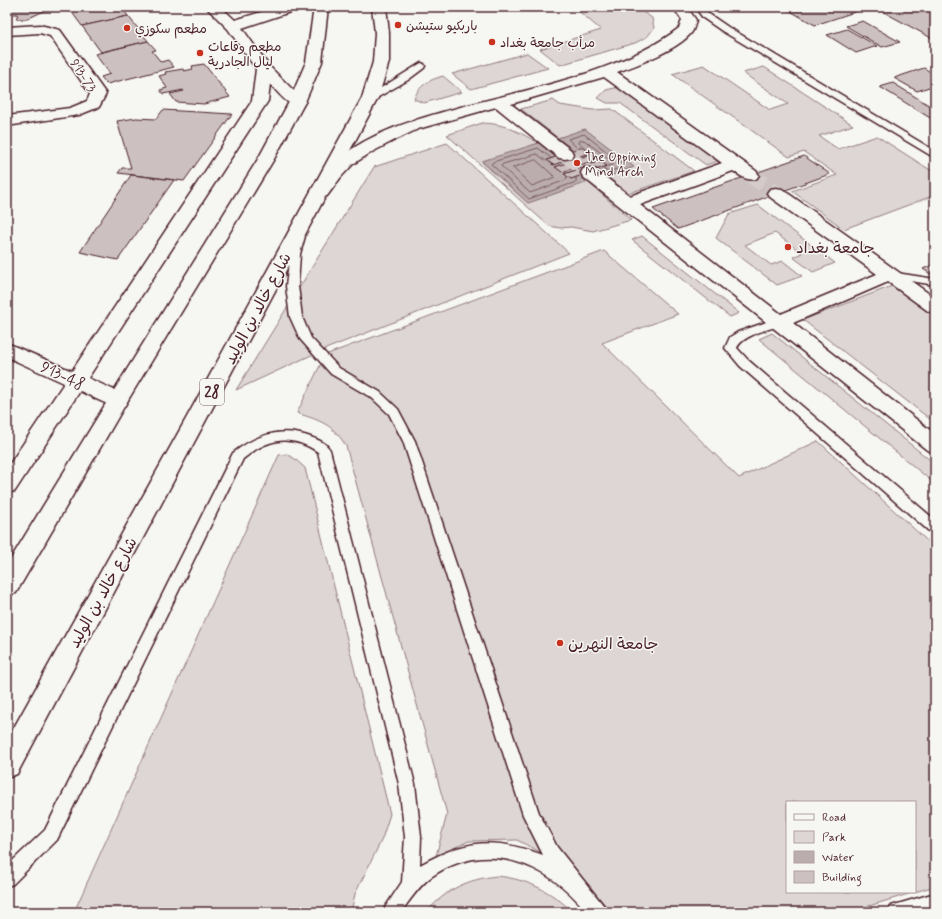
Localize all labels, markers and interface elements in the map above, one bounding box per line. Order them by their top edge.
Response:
place label: باربكيو ستيشن [406,18,478,35]
marker: باربكيو ستيشن [393,20,403,30]
place label: مطعم سكوزي [135,21,207,39]
marker: مطعم سكوزي [122,23,132,33]
place label: مرأب جامعة بغداد [500,35,595,52]
marker: مرأب جامعة بغداد [487,37,497,47]
place label: مطعم وقاعات ليال الجادرية [208,39,281,71]
marker: مطعم وقاعات ليال الجادرية [195,48,205,58]
street label: 913-73 [66,56,100,96]
place label: The Oppining Mind Arch [585,149,656,181]
marker: The Oppining Mind Arch [572,158,582,168]
place label: جامعة بغداد [796,238,875,259]
marker: جامعة بغداد [783,242,793,252]
street label: شارع خالد بن الوليد [220,249,297,368]
street label: 913-48 [37,357,88,396]
road number: 28 [200,379,224,405]
street label: شارع خالد بن الوليد [64,534,142,652]
place label: جامعة النهرين [568,634,659,655]
marker: جامعة النهرين [555,638,565,648]
legend [786,801,916,893]
text: Road [822,810,846,826]
text: Park [822,830,846,846]
text: Water [822,850,854,866]
text: Building [822,870,862,887]

